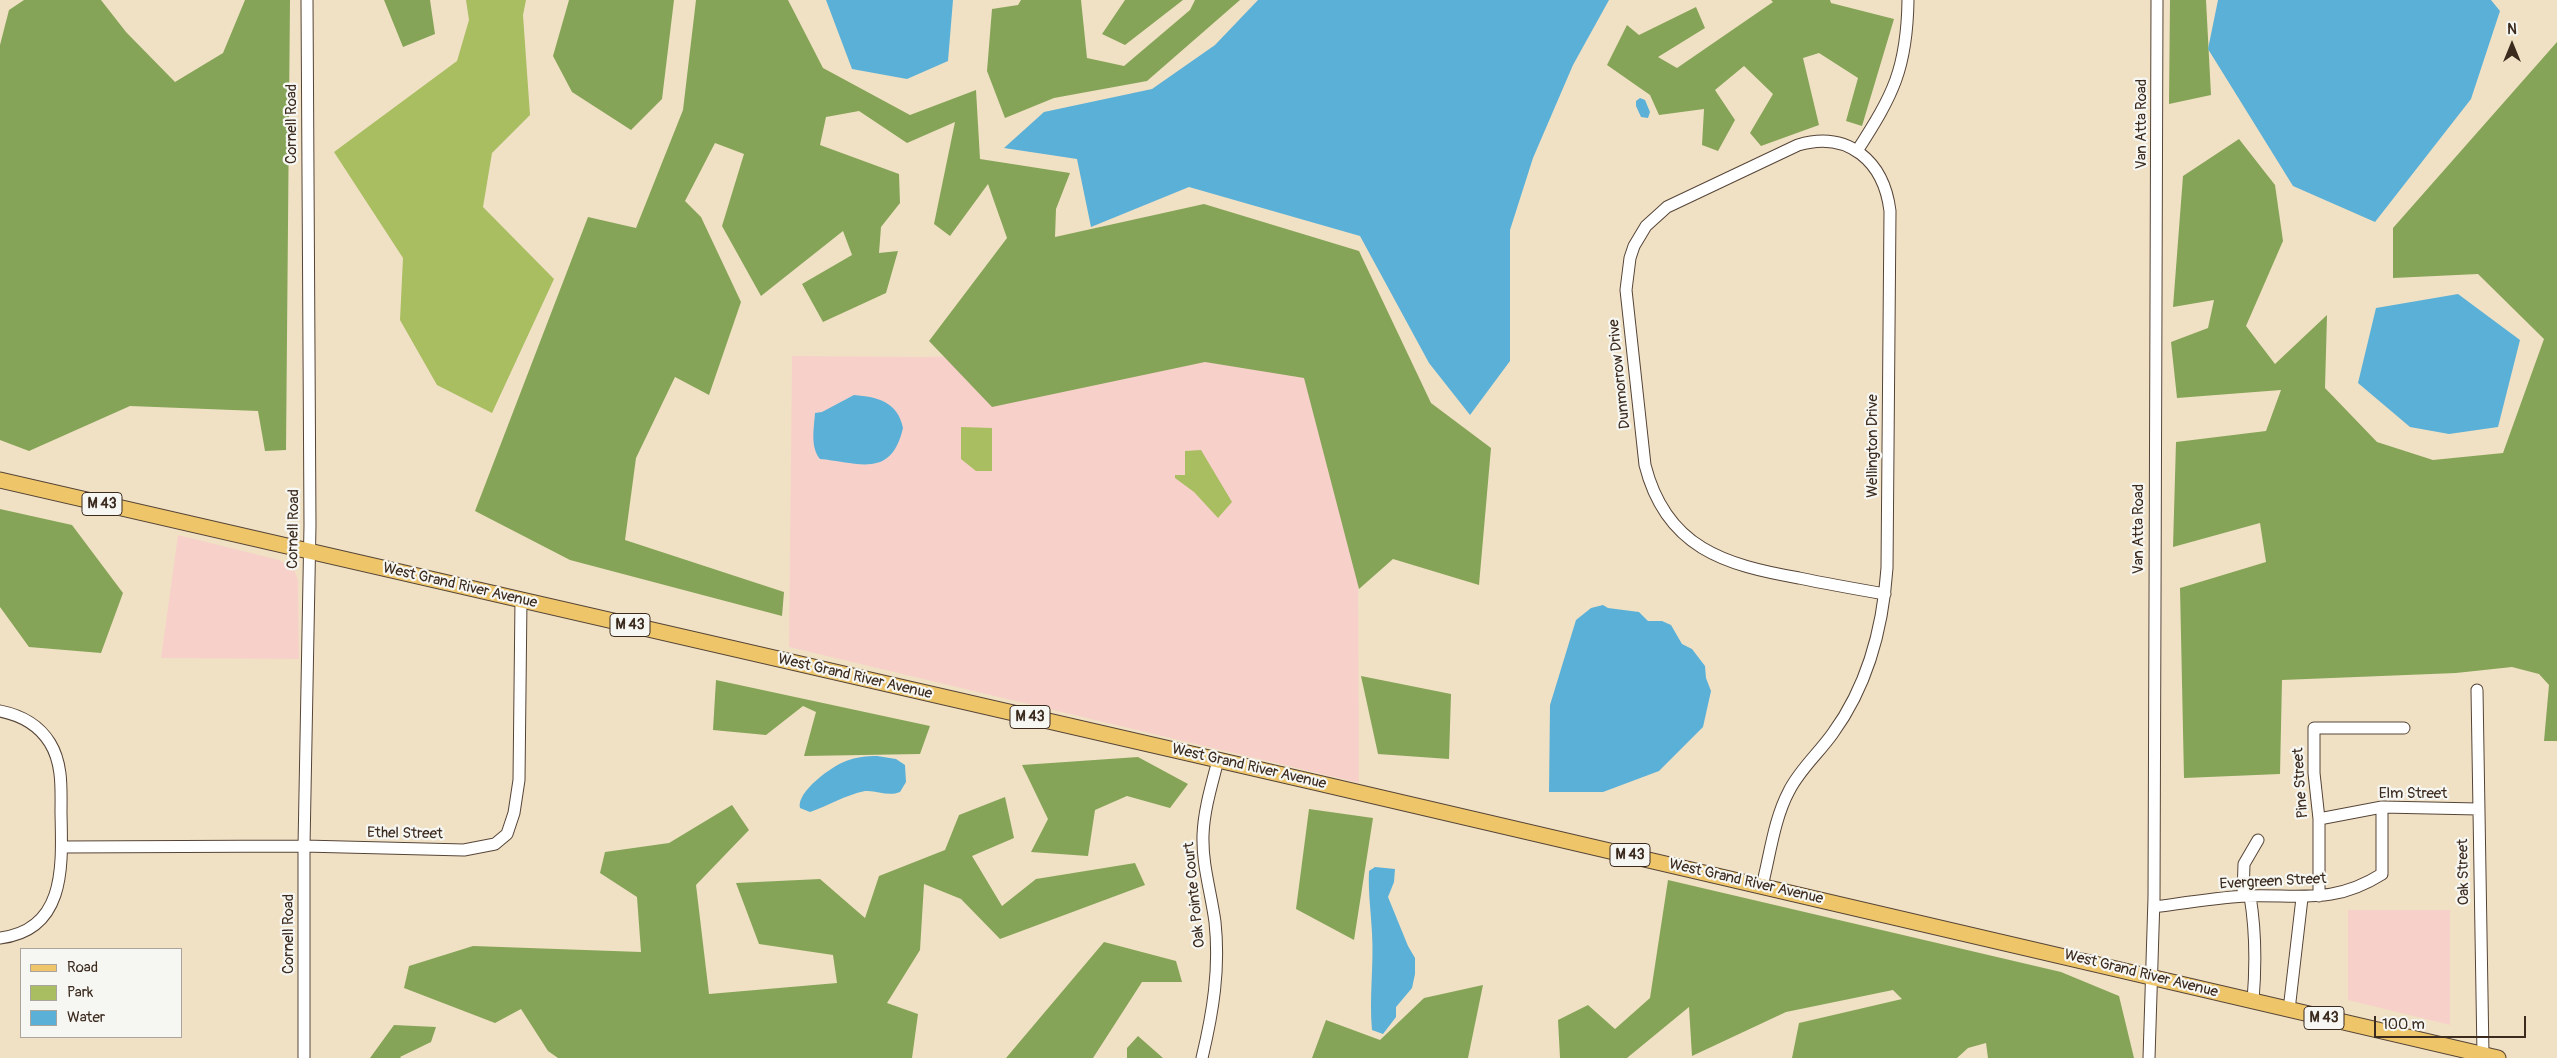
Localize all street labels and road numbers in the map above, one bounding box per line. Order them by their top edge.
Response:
street label: Van Atta Road [2133,79,2151,169]
street label: Cornell Road [283,84,301,164]
street label: Dunmorrow Drive [1605,318,1635,430]
street label: Wellington Drive [1864,394,1882,498]
street label: Van Atta Road [2130,484,2148,574]
street label: Cornell Road [284,489,304,569]
road number: M 43 [82,492,122,516]
street label: West Grand River Avenue [381,559,539,613]
road number: M 43 [610,614,650,636]
street label: West Grand River Avenue [776,650,934,704]
road number: M 43 [1010,706,1050,729]
street label: West Grand River Avenue [1170,740,1328,794]
street label: Pine Street [2290,747,2312,819]
street label: Elm Street [2379,785,2447,803]
street label: Ethel Street [367,824,443,844]
street label: Oak Street [2454,839,2474,905]
street label: Oak Pointe Court [1181,841,1209,949]
road number: M 43 [1610,844,1650,866]
street label: West Grand River Avenue [1667,855,1825,909]
street label: Evergreen Street [2219,870,2327,894]
street label: Cornell Road [280,894,298,974]
street label: West Grand River Avenue [2062,946,2220,1002]
road number: M 43 [2304,1006,2344,1030]

